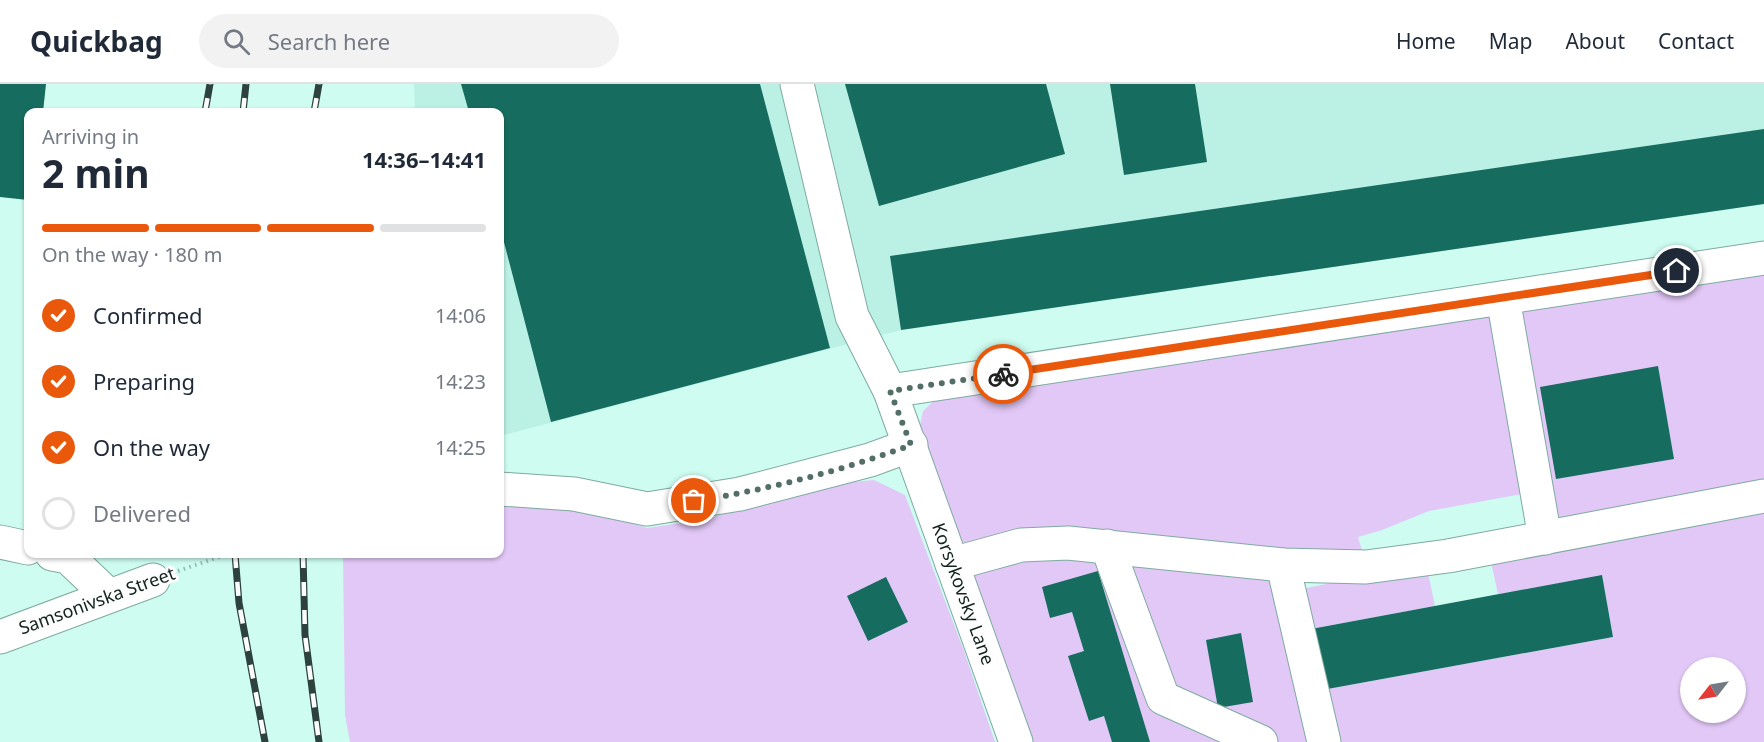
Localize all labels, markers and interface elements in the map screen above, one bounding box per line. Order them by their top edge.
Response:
search box [199,14,619,68]
text: Quickbag [30,22,163,60]
icon: search [220,25,253,58]
text: Search here [268,26,390,56]
text: Home [1396,27,1456,55]
text: Map [1489,27,1532,55]
text: About [1565,27,1625,55]
text: Contact [1658,27,1734,55]
text: Arriving in [42,123,139,150]
text: 14:36–14:41 [362,144,486,174]
text: 2 min [42,146,149,199]
text: On the way · 180 m [42,241,222,268]
pin [1651,245,1702,296]
icon: home [1660,254,1693,287]
icon: check [42,299,75,332]
text: Confirmed [93,300,203,330]
text: 14:06 [435,302,486,329]
courier [973,344,1033,404]
icon: bike [987,358,1020,391]
icon: check [42,365,75,398]
text: Preparing [93,366,195,396]
text: 14:23 [435,368,486,395]
icon: check [42,431,75,464]
text: On the way [93,432,210,462]
text: 14:25 [435,434,486,461]
pin [668,475,719,526]
icon: bag [677,484,710,517]
text: Delivered [93,498,191,528]
street label: Korsykovsky Lane [927,519,1001,668]
street label: Samsonivska Street [15,560,179,639]
north arrow [1680,657,1746,723]
map controls [1680,657,1746,723]

